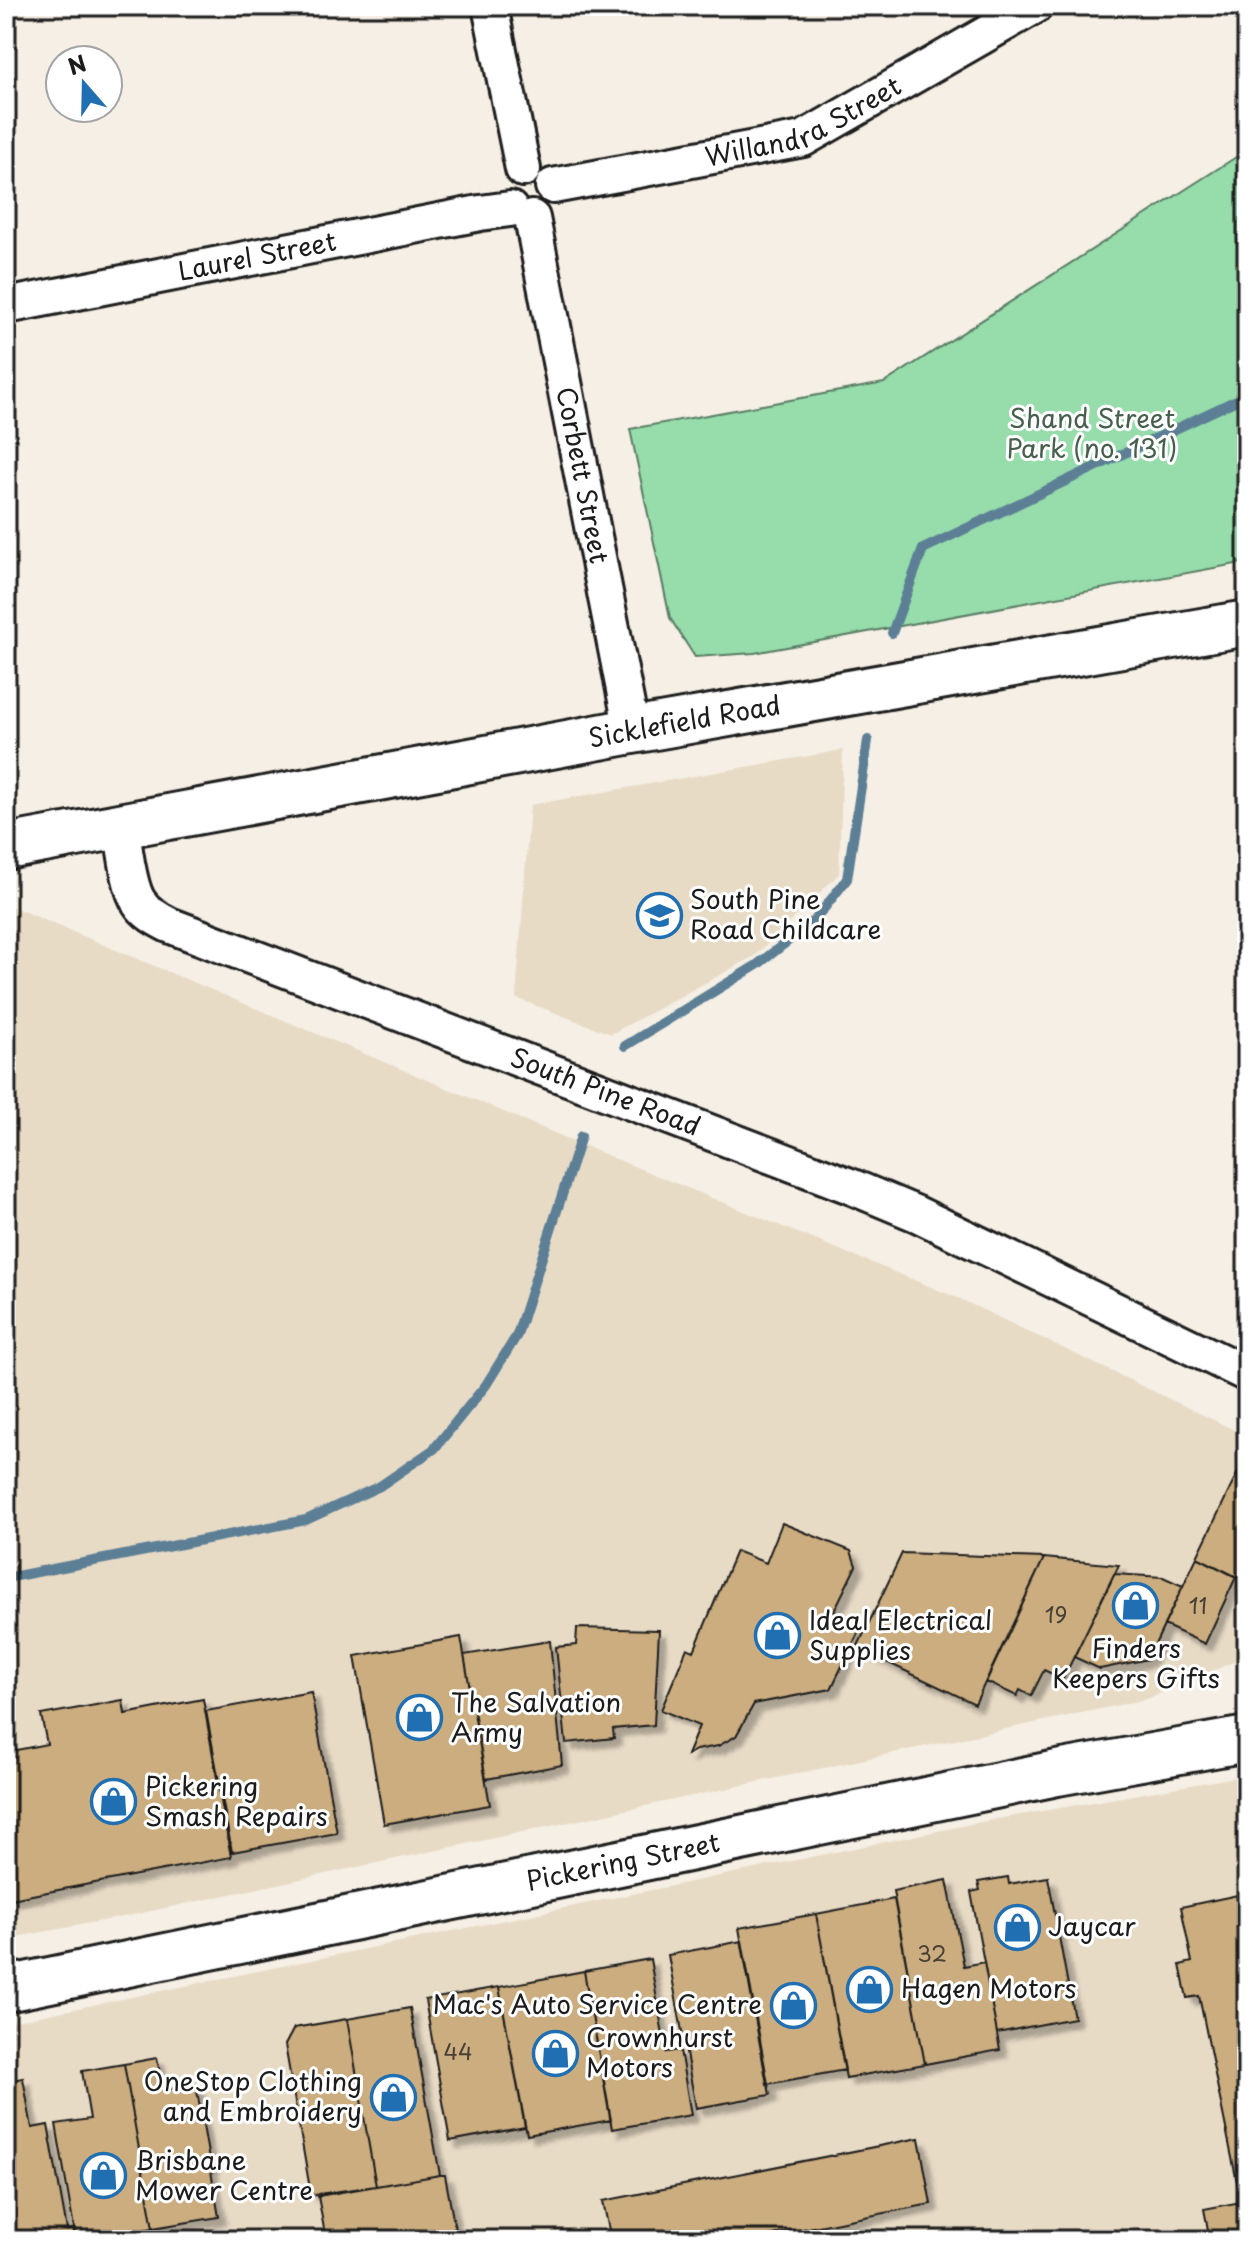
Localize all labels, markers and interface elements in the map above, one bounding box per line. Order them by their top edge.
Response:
north arrow [44,44,124,124]
text: N [63,45,90,82]
street label: Willandra Street [701,66,908,175]
street label: Laurel Street [174,221,339,290]
street label: Corbett Street [547,383,620,567]
park label: Shand Street Park (no. 131) [1007,398,1177,467]
street label: Sicklefield Road [585,684,783,757]
place label: South Pine Road Childcare [690,879,881,948]
school or university icon: South Pine Road Childcare [635,891,683,939]
street label: South Pine Road [505,1037,706,1145]
shop icon: Finders Keepers Gifts [1112,1582,1160,1630]
house number: 11 [1189,1588,1207,1621]
house number: 19 [1045,1597,1067,1630]
place label: Ideal Electrical Supplies [809,1600,992,1669]
shop icon: Ideal Electrical Supplies [754,1612,802,1660]
place label: Finders Keepers Gifts [1052,1628,1220,1697]
place label: The Salvation Army [451,1682,621,1751]
shop icon: The Salvation Army [396,1694,444,1742]
place label: Pickering Smash Repairs [145,1766,328,1835]
shop icon: Pickering Smash Repairs [90,1778,138,1826]
street label: Pickering Street [523,1822,723,1900]
shop icon: Jaycar [993,1903,1041,1951]
place label: Jaycar [1048,1906,1136,1945]
house number: 32 [917,1936,947,1969]
shop icon: Hagen Motors [846,1965,894,2013]
place label: Hagen Motors [901,1968,1076,2007]
shop icon: Mac's Auto Service Centre [769,1981,817,2029]
place label: Mac's Auto Service Centre [432,1984,762,2023]
place label: Crownhurst Motors [586,2017,733,2086]
shop icon: Crownhurst Motors [531,2029,579,2077]
house number: 44 [443,2034,473,2067]
place label: OneStop Clothing and Embroidery [143,2061,362,2130]
shop icon: OneStop Clothing and Embroidery [369,2073,417,2121]
place label: Brisbane Mower Centre [135,2140,313,2209]
shop icon: Brisbane Mower Centre [80,2152,128,2200]

